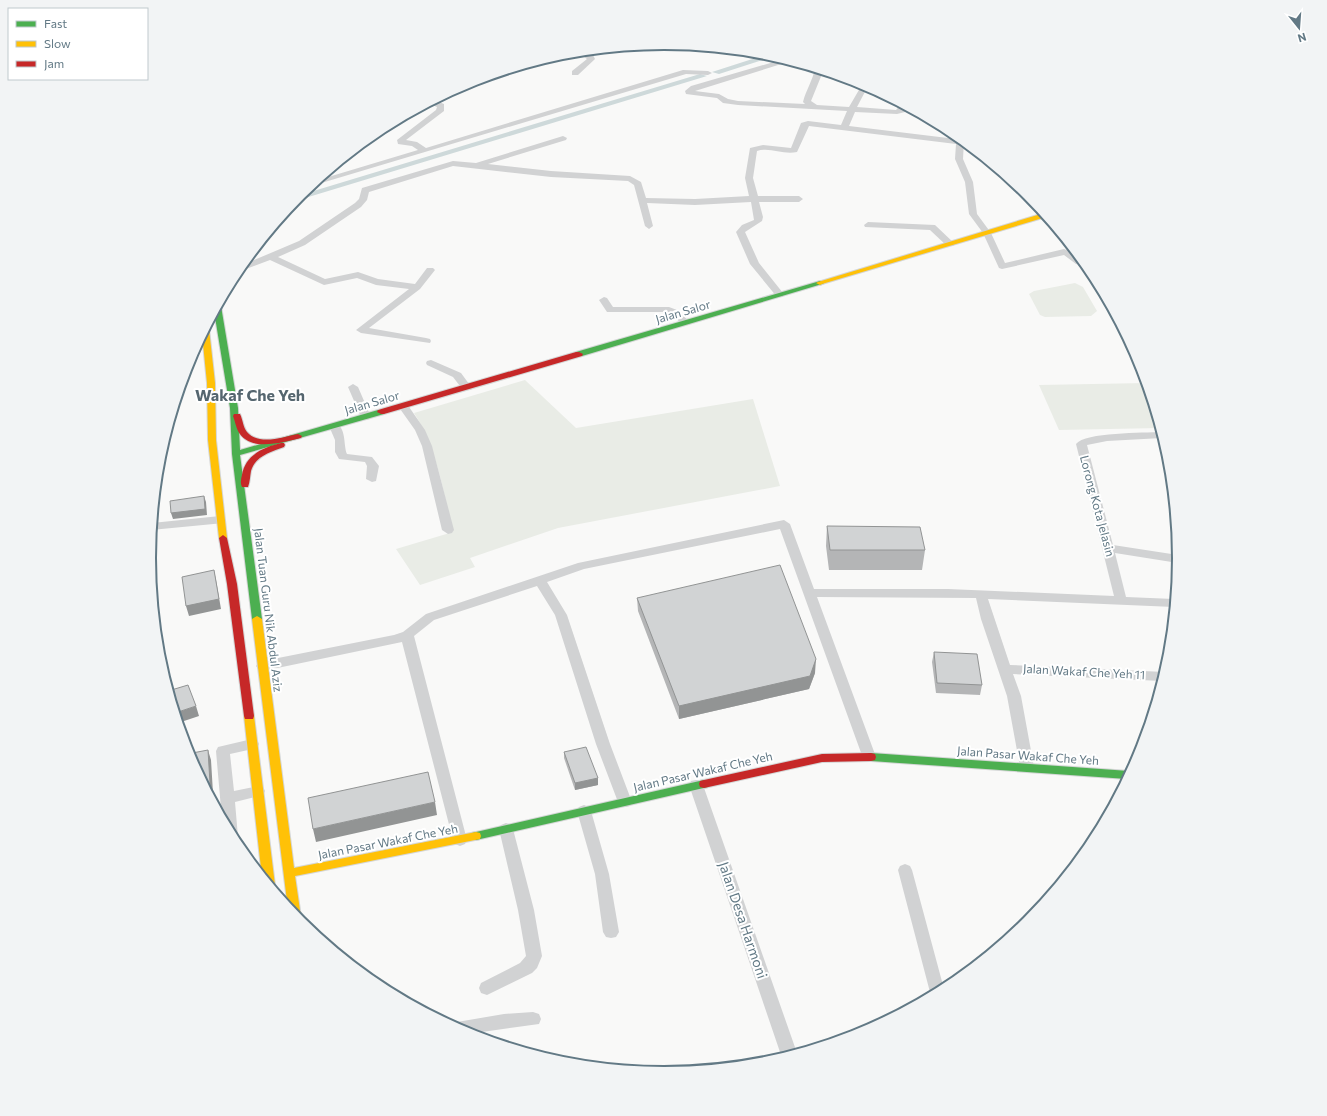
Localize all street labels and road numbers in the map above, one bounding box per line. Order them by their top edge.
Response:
street label: Jalan Salor [654,296,712,327]
street label: Jalan Salor [343,387,401,418]
street label: Lorong Kota Jelasin [1077,454,1118,558]
street label: Jalan Tuan Guru Nik Abdul Aziz [251,527,286,693]
street label: Jalan Wakaf Che Yeh 11 [1023,661,1145,682]
street label: Jalan Pasar Wakaf Che Yeh [957,743,1100,768]
street label: Jalan Pasar Wakaf Che Yeh [632,748,774,795]
street label: Jalan Pasar Wakaf Che Yeh [317,821,459,862]
street label: Jalan Desa Harmoni [715,859,771,981]

